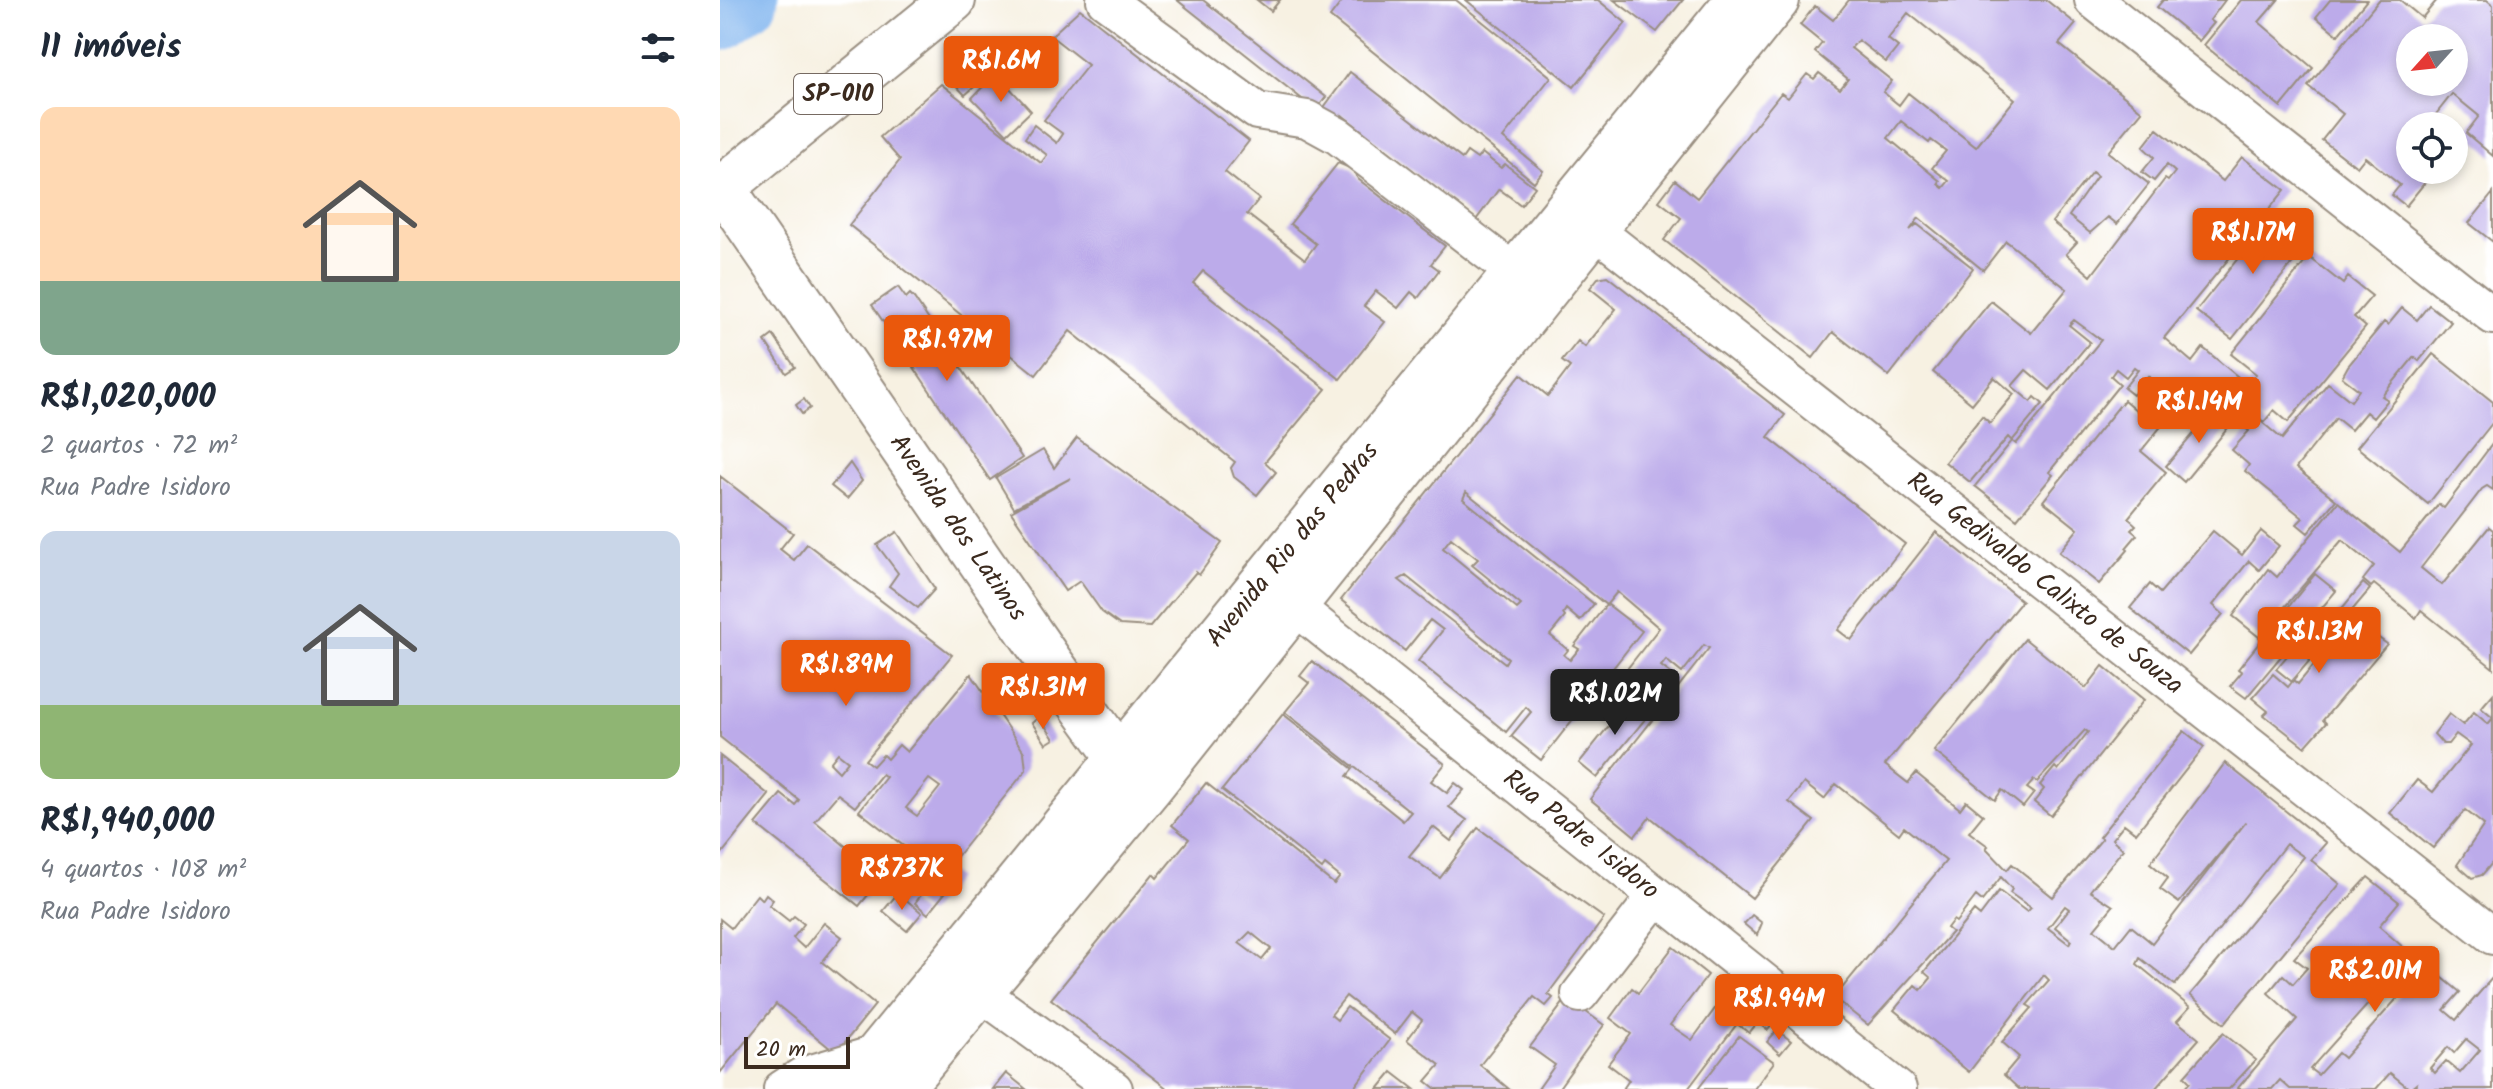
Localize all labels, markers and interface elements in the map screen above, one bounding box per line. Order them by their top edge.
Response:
text: 11 imóveis [40,21,181,75]
north arrow [2396,24,2468,96]
map controls [2396,24,2468,184]
icon: filters [636,26,680,70]
pin: R$1.6M [936,36,1066,104]
text: R$1.6M [962,41,1040,83]
road number: SP-010 [794,74,882,114]
button: locate [2396,112,2468,184]
icon: home [288,159,432,303]
pin: R$1.17M [2179,208,2327,276]
text: R$1.17M [2211,213,2295,255]
pin: R$1.97M [873,315,1021,383]
text: R$1.97M [902,320,992,362]
text: R$1,020,000 [40,371,216,425]
pin: R$1.14M [2125,377,2273,445]
text: R$1.14M [2156,382,2242,424]
text: 2 quartos · 72 m² [40,425,237,467]
street label: Avenida dos Latinos [878,426,1037,630]
street label: Avenida Rio das Pedras [1196,433,1390,657]
street label: Rua Gedivaldo Calixto de Souza [1897,461,2192,706]
text: Rua Padre Isidoro [40,467,231,509]
icon: home [288,583,432,727]
pin: R$1.13M [2245,607,2393,675]
text: R$1.13M [2276,612,2362,654]
pin: R$1.89M [772,640,920,708]
text: R$1.89M [799,645,893,687]
pin: R$1.31M [969,663,1117,731]
text: R$1.31M [1000,668,1086,710]
pin: R$1.02M [1541,669,1689,737]
text: R$1.02M [1568,674,1662,716]
street label: Rua Padre Isidoro [1493,759,1668,911]
text: R$1,940,000 [40,795,214,849]
pin: R$737K [837,844,967,912]
text: 4 quartos · 108 m² [40,849,246,891]
text: R$737K [859,849,945,891]
text: Rua Padre Isidoro [40,891,231,933]
pin: R$2.01M [2301,946,2449,1014]
text: R$2.01M [2328,951,2422,993]
pin: R$1.94M [1705,974,1853,1042]
text: R$1.94M [1733,979,1825,1021]
scale bar [744,1033,850,1069]
text: 20 m [756,1033,806,1068]

